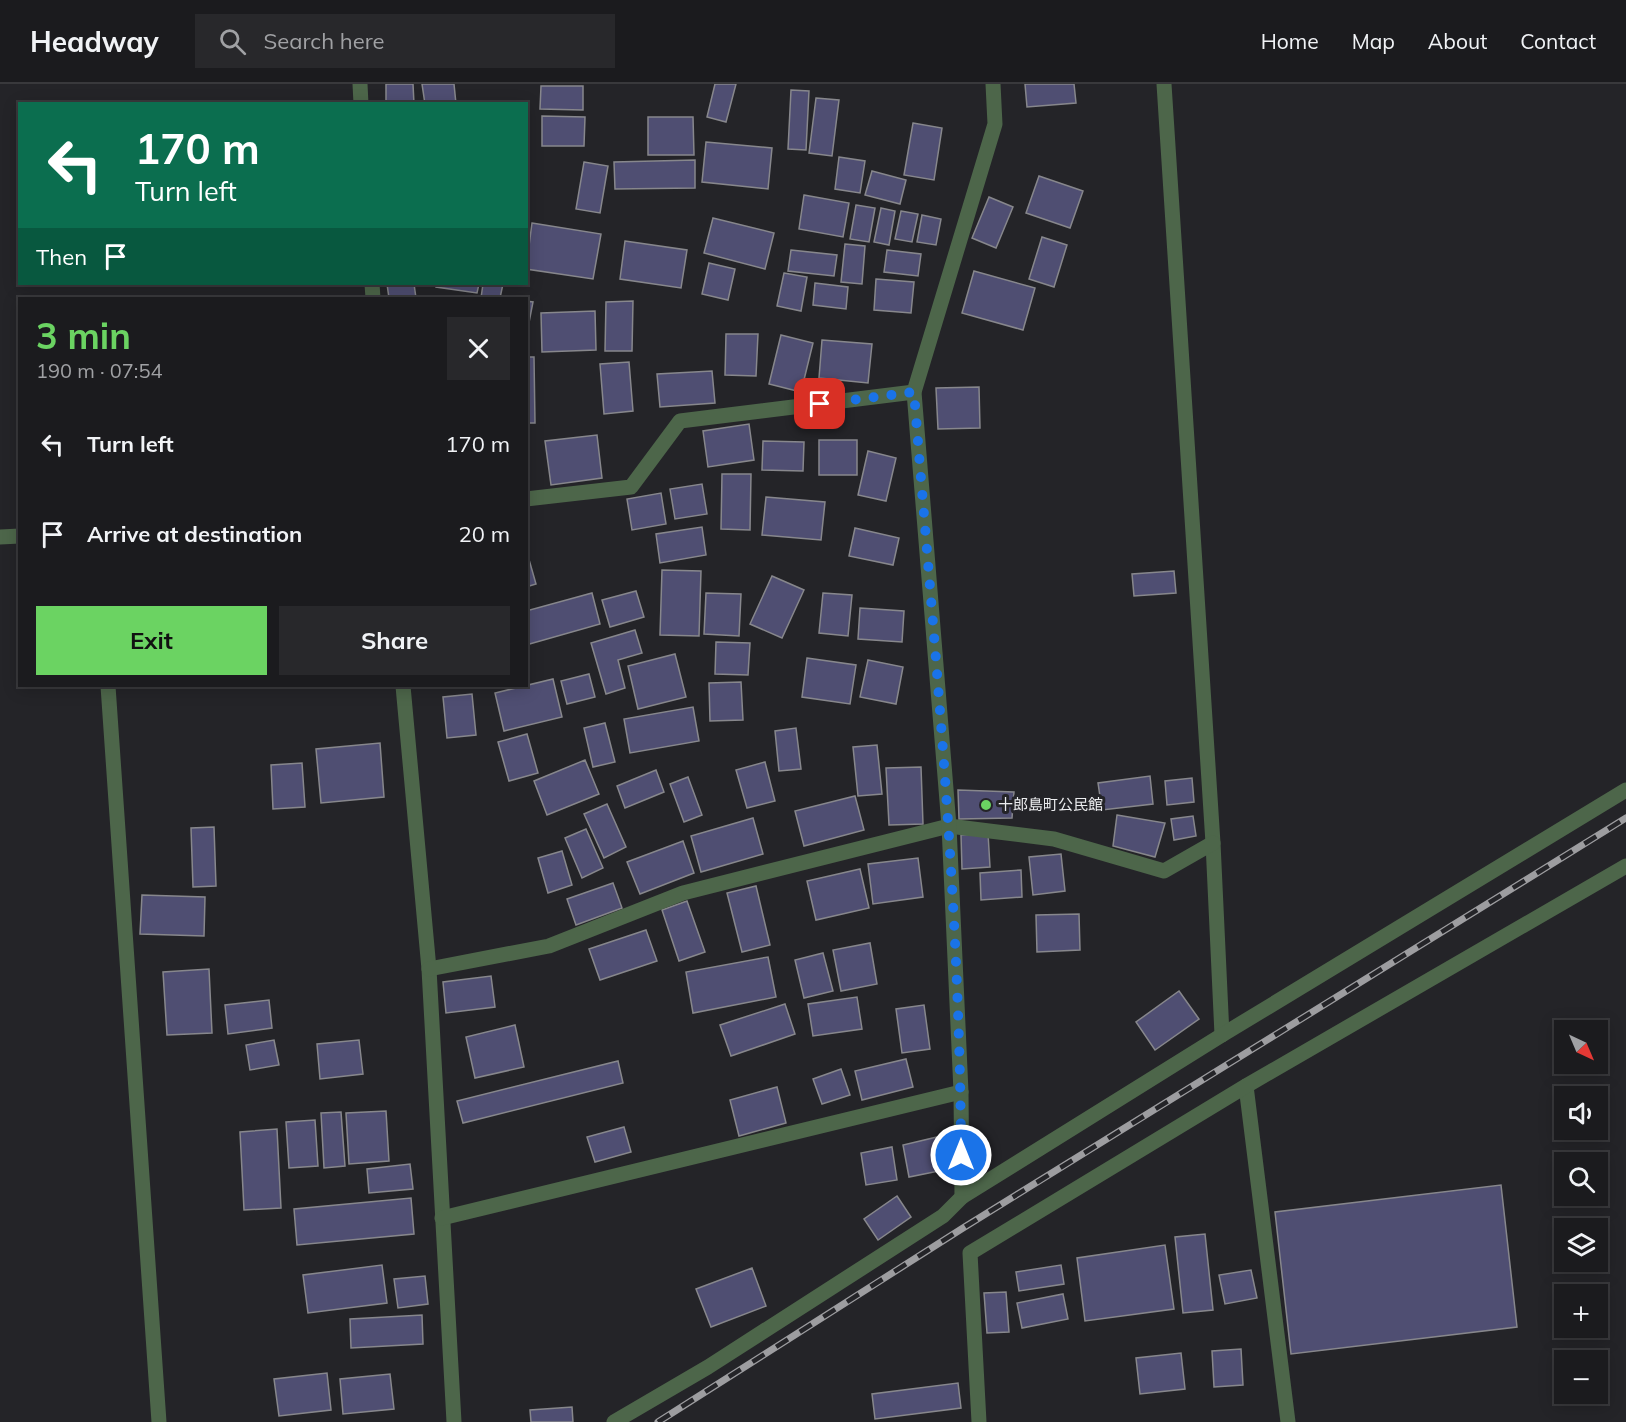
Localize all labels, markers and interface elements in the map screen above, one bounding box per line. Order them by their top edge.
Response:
search box [195,14,615,68]
text: Headway [30,24,159,59]
icon: search [216,25,249,58]
text: Search here [264,27,385,55]
text: Home [1261,28,1319,54]
text: Map [1352,28,1395,54]
text: About [1428,28,1487,54]
text: Contact [1520,28,1596,54]
text: 170 m [135,122,260,175]
icon: left [36,126,114,204]
text: Turn left [135,174,237,208]
icon: arrive [99,240,132,273]
text: Then [36,243,87,271]
text: 3 min [36,313,131,358]
button: close [447,317,510,380]
text: 190 m · 07:54 [36,358,162,383]
pin [794,378,845,429]
icon: arrive [803,387,836,420]
icon: left [36,428,69,461]
text: Turn left [87,430,174,458]
text: 170 m [445,430,510,458]
icon: arrive [36,518,69,551]
text: Arrive at destination [87,520,302,548]
text: 20 m [459,520,510,548]
button: Exit [36,606,267,675]
button: Share [279,606,510,675]
place label: 十郎島町公民館 [998,795,1103,814]
marker: 十郎島町公民館 [979,798,993,812]
north arrow [1554,1020,1608,1074]
map controls [1554,1020,1608,1404]
button: sound [1554,1086,1608,1140]
position arrow [929,1123,993,1187]
button: search [1554,1152,1608,1206]
button: layers [1554,1218,1608,1272]
button: + [1554,1284,1608,1338]
button: − [1554,1350,1608,1404]

